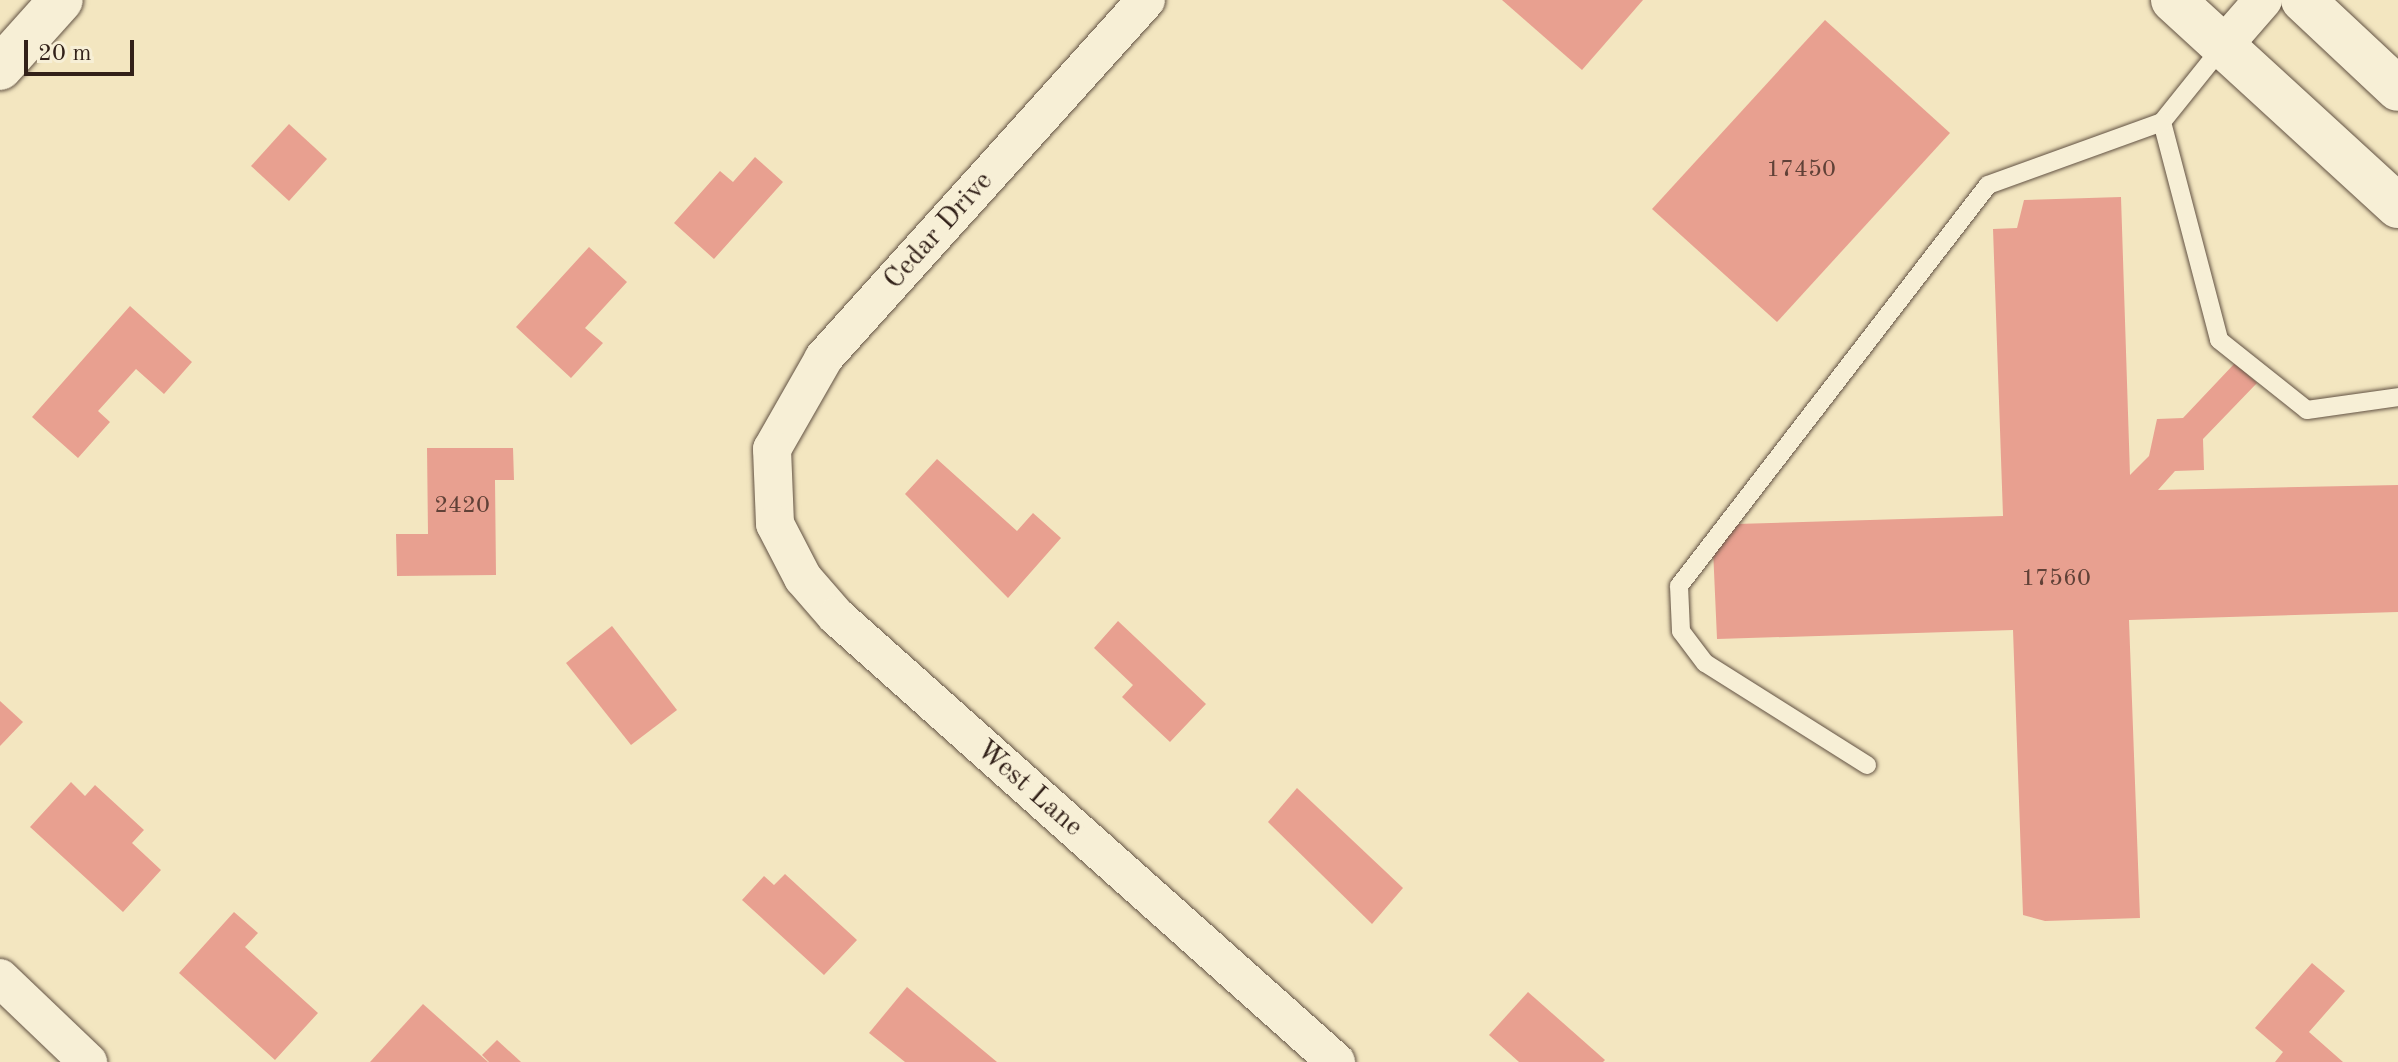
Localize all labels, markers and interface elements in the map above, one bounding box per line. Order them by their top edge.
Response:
scale bar [28,24,138,74]
text: 20 m [38,42,92,66]
house number: 17450 [1766,157,1836,185]
street label: Cedar Drive [877,165,1001,297]
house number: 2420 [434,493,490,521]
house number: 17560 [2021,566,2091,594]
street label: West Lane [969,734,1089,844]

